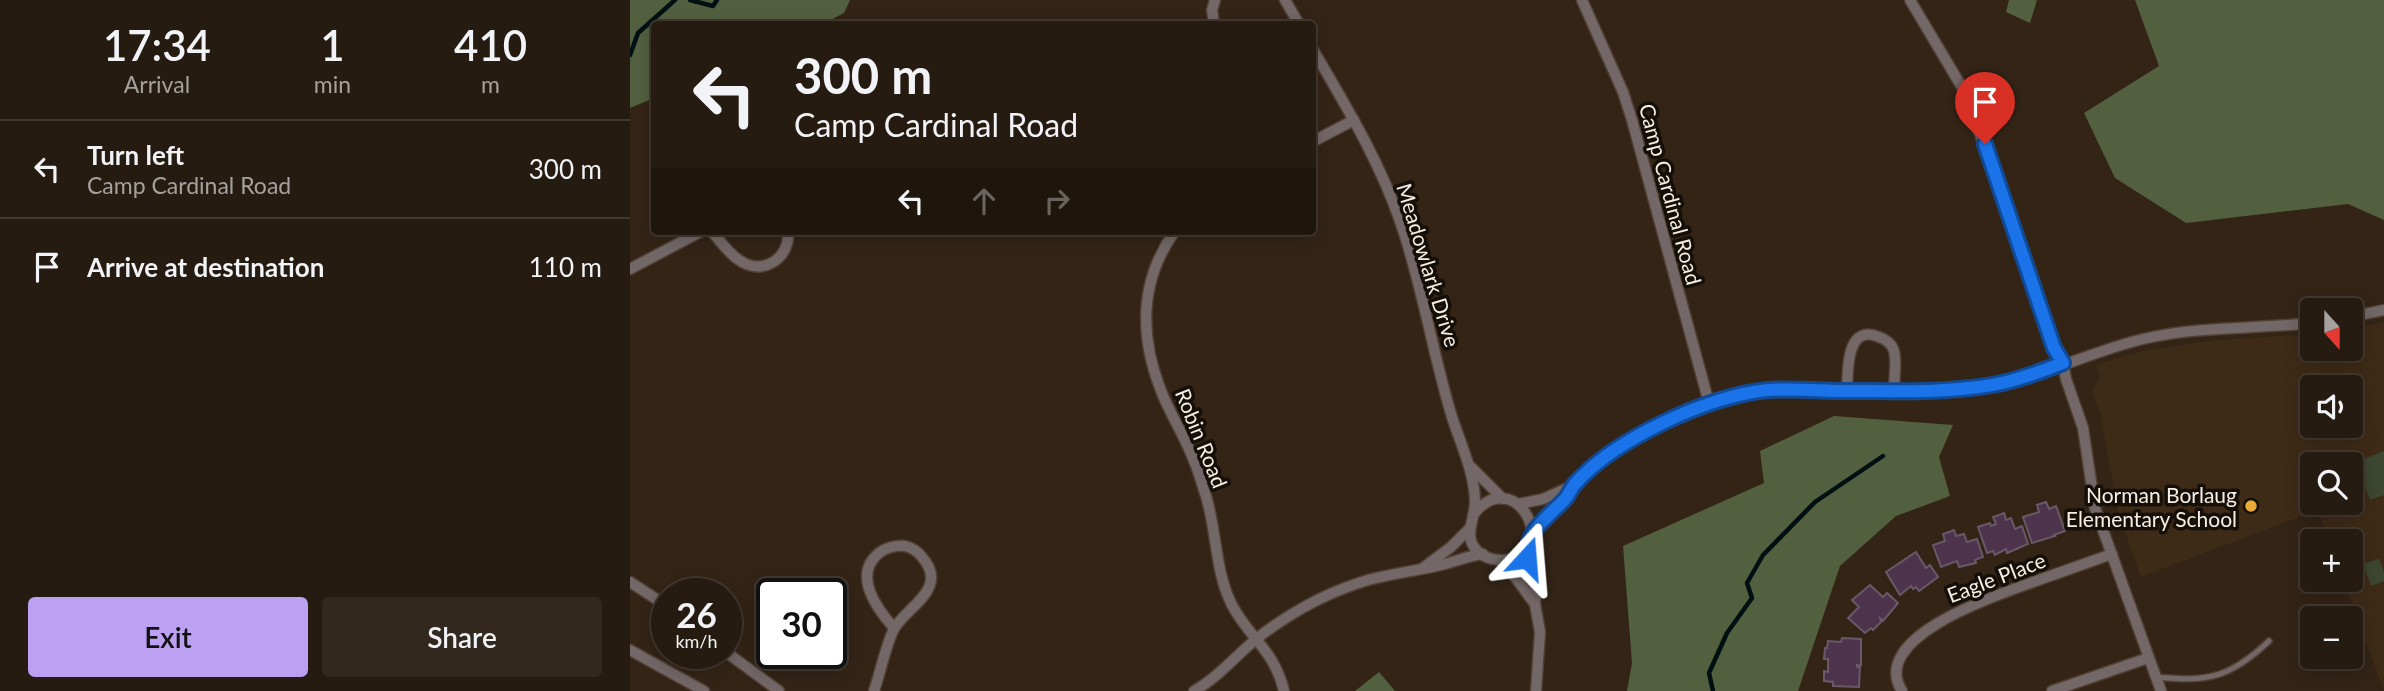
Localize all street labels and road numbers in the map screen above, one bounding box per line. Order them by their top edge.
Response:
street label: Camp Cardinal Road [1635,101,1707,287]
street label: Meadowlark Drive [1392,180,1466,350]
street label: Robin Road [1171,385,1233,491]
street label: Eagle Place [1943,547,2049,607]

